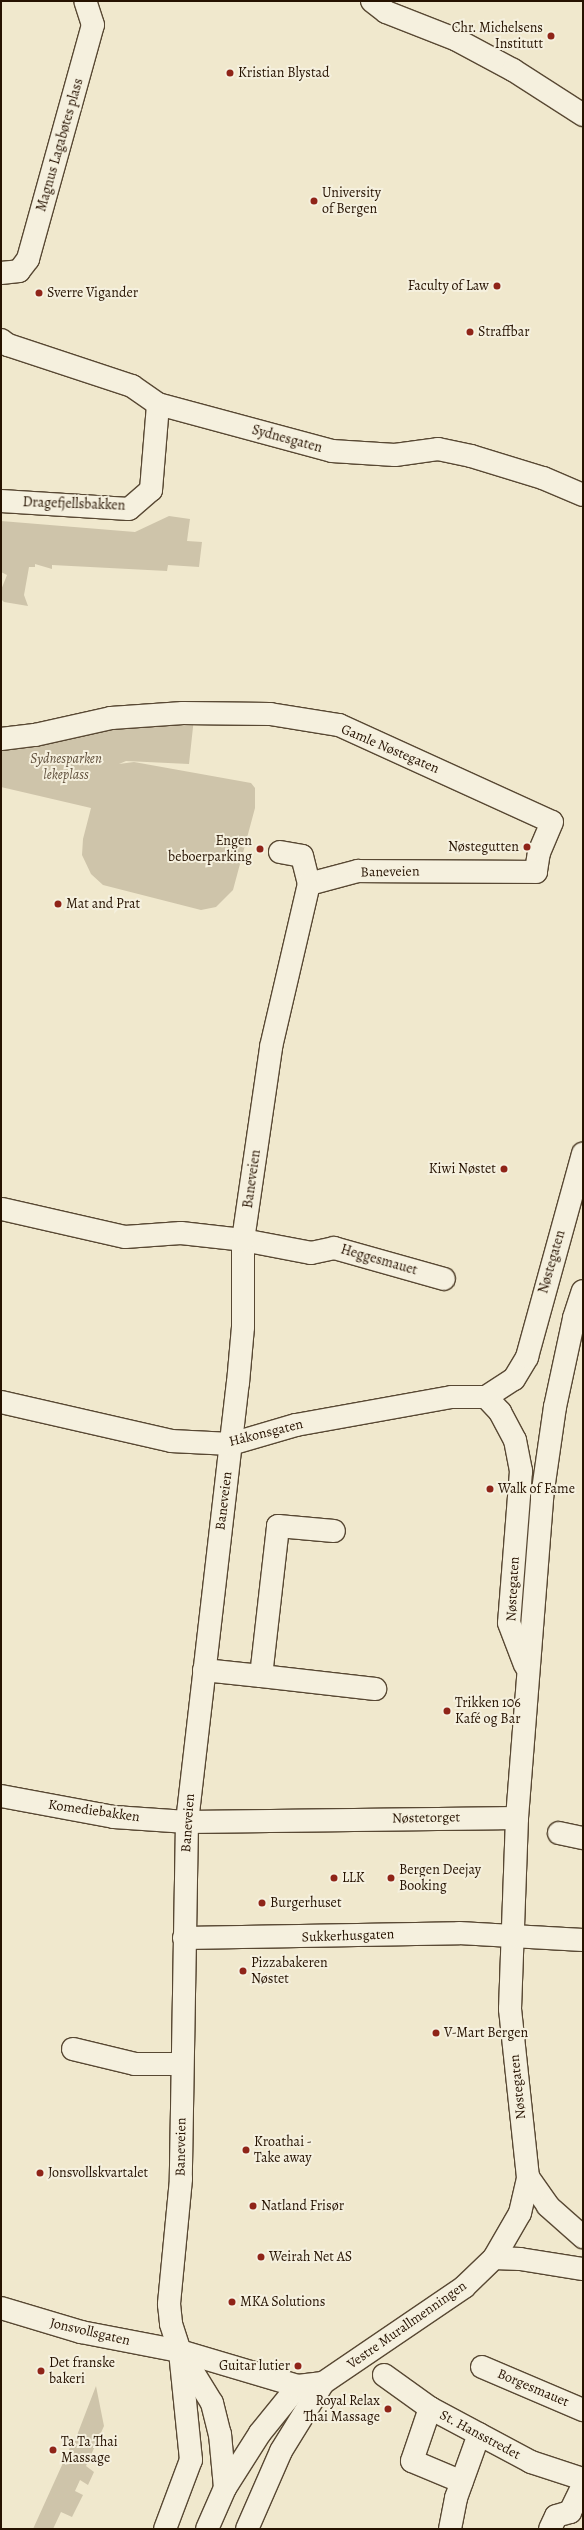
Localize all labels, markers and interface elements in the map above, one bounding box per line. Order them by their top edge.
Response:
place label: Chr. Michelsens Institutt [452,20,543,52]
marker: Chr. Michelsens Institutt [546,31,556,41]
place label: Kristian Blystad [238,65,330,81]
marker: Kristian Blystad [225,68,235,78]
street label: Magnus Lagabøtes plass [33,76,87,214]
place label: University of Bergen [322,185,381,218]
marker: University of Bergen [309,196,319,206]
place label: Faculty of Law [408,278,489,294]
marker: Faculty of Law [492,281,502,291]
place label: Sverre Vigander [47,285,138,301]
marker: Sverre Vigander [34,288,44,298]
place label: Straffbar [478,324,530,340]
marker: Straffbar [465,327,475,337]
street label: Sydnesgaten [250,422,324,456]
street label: Dragefjellsbakken [22,494,126,514]
street label: Gamle Nøstegaten [338,721,442,777]
park label: Sydnesparken lekeplass [30,751,102,784]
place label: Engen beboerparking [168,833,252,866]
place label: Nøstegutten [448,839,519,855]
marker: Nøstegutten [522,842,532,852]
marker: Engen beboerparking [255,844,265,854]
street label: Baneveien [360,863,420,881]
place label: Mat and Prat [66,896,140,912]
marker: Mat and Prat [53,899,63,909]
street label: Baneveien [240,1149,264,1209]
place label: Kiwi Nøstet [429,1161,496,1177]
marker: Kiwi Nøstet [499,1164,509,1174]
street label: Nøstegaten [535,1228,569,1296]
street label: Heggesmauet [339,1241,419,1279]
street label: Håkonsgaten [227,1416,305,1450]
street label: Baneveien [212,1471,236,1531]
place label: Walk of Fame [498,1481,575,1497]
marker: Walk of Fame [485,1484,495,1494]
street label: Nøstegaten [503,1556,523,1622]
place label: Trikken 106 Kafé og Bar [455,1695,521,1728]
marker: Trikken 106 Kafé og Bar [442,1706,452,1716]
street label: Baneveien [178,1793,198,1853]
street label: Komediebakken [47,1796,141,1826]
street label: Nøstetorget [392,1809,460,1827]
place label: Bergen Deejay Booking [399,1862,481,1894]
place label: LLK [342,1870,364,1886]
marker: LLK [329,1873,339,1883]
marker: Bergen Deejay Booking [386,1873,396,1883]
place label: Burgerhuset [270,1895,342,1911]
marker: Burgerhuset [257,1898,267,1908]
street label: Sukkerhusgaten [301,1926,395,1946]
place label: Pizzabakeren Nøstet [251,1955,328,1988]
marker: Pizzabakeren Nøstet [238,1966,248,1976]
place label: V-Mart Bergen [444,2025,528,2041]
marker: V-Mart Bergen [431,2028,441,2038]
street label: Nøstegaten [506,2054,530,2120]
street label: Baneveien [172,2117,190,2177]
place label: Kroathai - Take away [254,2134,312,2166]
marker: Kroathai - Take away [241,2145,251,2155]
place label: Jonsvollskvartalet [48,2165,148,2181]
marker: Jonsvollskvartalet [35,2168,45,2178]
place label: Natland Frisør [261,2198,344,2214]
marker: Natland Frisør [248,2201,258,2211]
place label: Weirah Net AS [269,2249,352,2265]
marker: Weirah Net AS [256,2252,266,2262]
street label: Vestre Murallmenningen [344,2277,470,2373]
place label: MKA Solutions [240,2294,325,2310]
marker: MKA Solutions [227,2297,237,2307]
street label: Jonsvollsgaten [48,2315,132,2349]
place label: Det franske bakeri [49,2355,115,2388]
place label: Guitar lutier [219,2358,290,2374]
marker: Guitar lutier [293,2361,303,2371]
street label: Borgesmauet [495,2365,571,2411]
marker: Det franske bakeri [36,2366,46,2376]
place label: Royal Relax Thai Massage [304,2393,380,2426]
marker: Royal Relax Thai Massage [383,2404,393,2414]
street label: St. Hansstredet [437,2407,523,2463]
place label: Ta Ta Thai Massage [61,2434,118,2466]
marker: Ta Ta Thai Massage [48,2445,58,2455]

